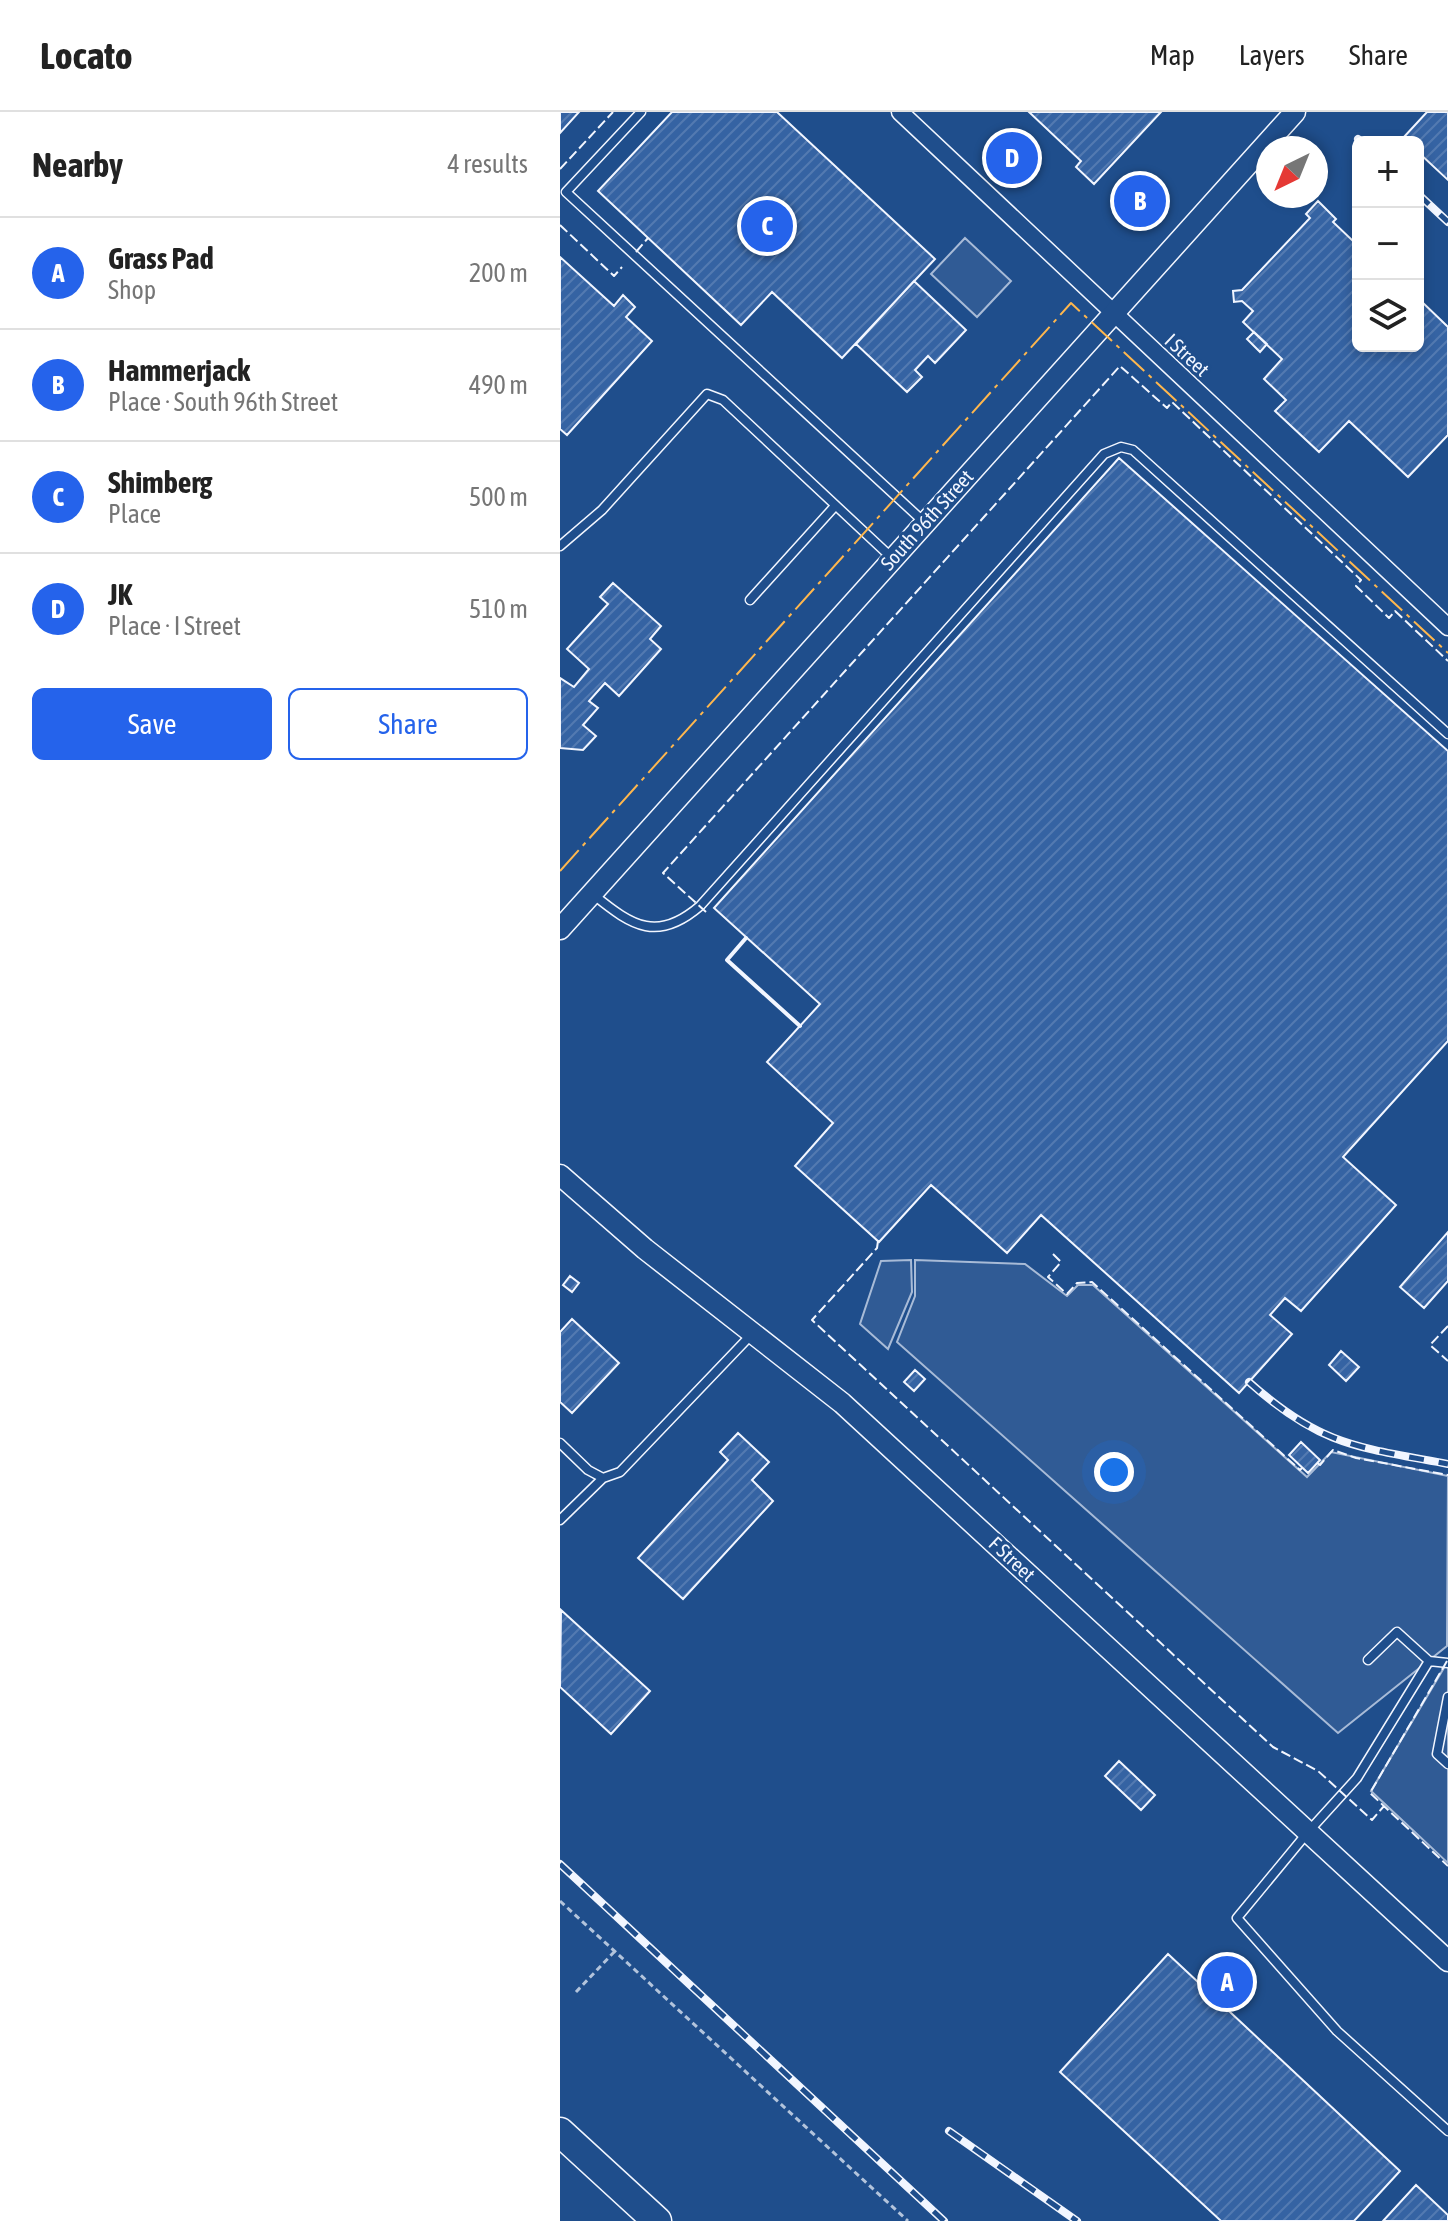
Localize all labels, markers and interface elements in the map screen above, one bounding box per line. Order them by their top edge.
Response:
text: Locato [40,34,133,77]
text: Map [1150,39,1195,71]
text: Layers [1239,39,1305,71]
text: Share [1349,39,1408,71]
pin: D [986,128,1038,188]
north arrow [1256,136,1328,208]
map controls [1352,136,1424,352]
button: + [1352,136,1424,208]
text: Nearby [32,145,123,184]
text: 4 results [447,149,528,179]
pin: B [1114,171,1166,231]
pin: C [741,196,793,256]
button: − [1352,208,1424,280]
text: Grass Pad [108,241,214,275]
text: A [52,258,64,288]
text: 200 m [469,258,528,288]
text: Shop [108,275,156,305]
button: layers [1352,280,1424,352]
street label: I Street [1161,329,1214,381]
text: Hammerjack [108,353,250,387]
text: B [52,370,64,400]
text: 490 m [469,370,528,400]
text: Place · South 96th Street [108,387,338,417]
text: Shimberg [108,465,212,499]
street label: South 96th Street [876,465,978,574]
text: C [52,482,64,512]
text: 500 m [469,482,528,512]
text: Place [108,499,161,529]
text: JK [108,577,132,611]
text: D [51,594,65,624]
text: 510 m [469,594,528,624]
text: Place · I Street [108,611,241,641]
button: Save [32,688,272,760]
button: Share [288,688,528,760]
your location [1094,1452,1134,1492]
street label: F Street [985,1532,1040,1586]
pin: A [1201,1952,1253,2012]

